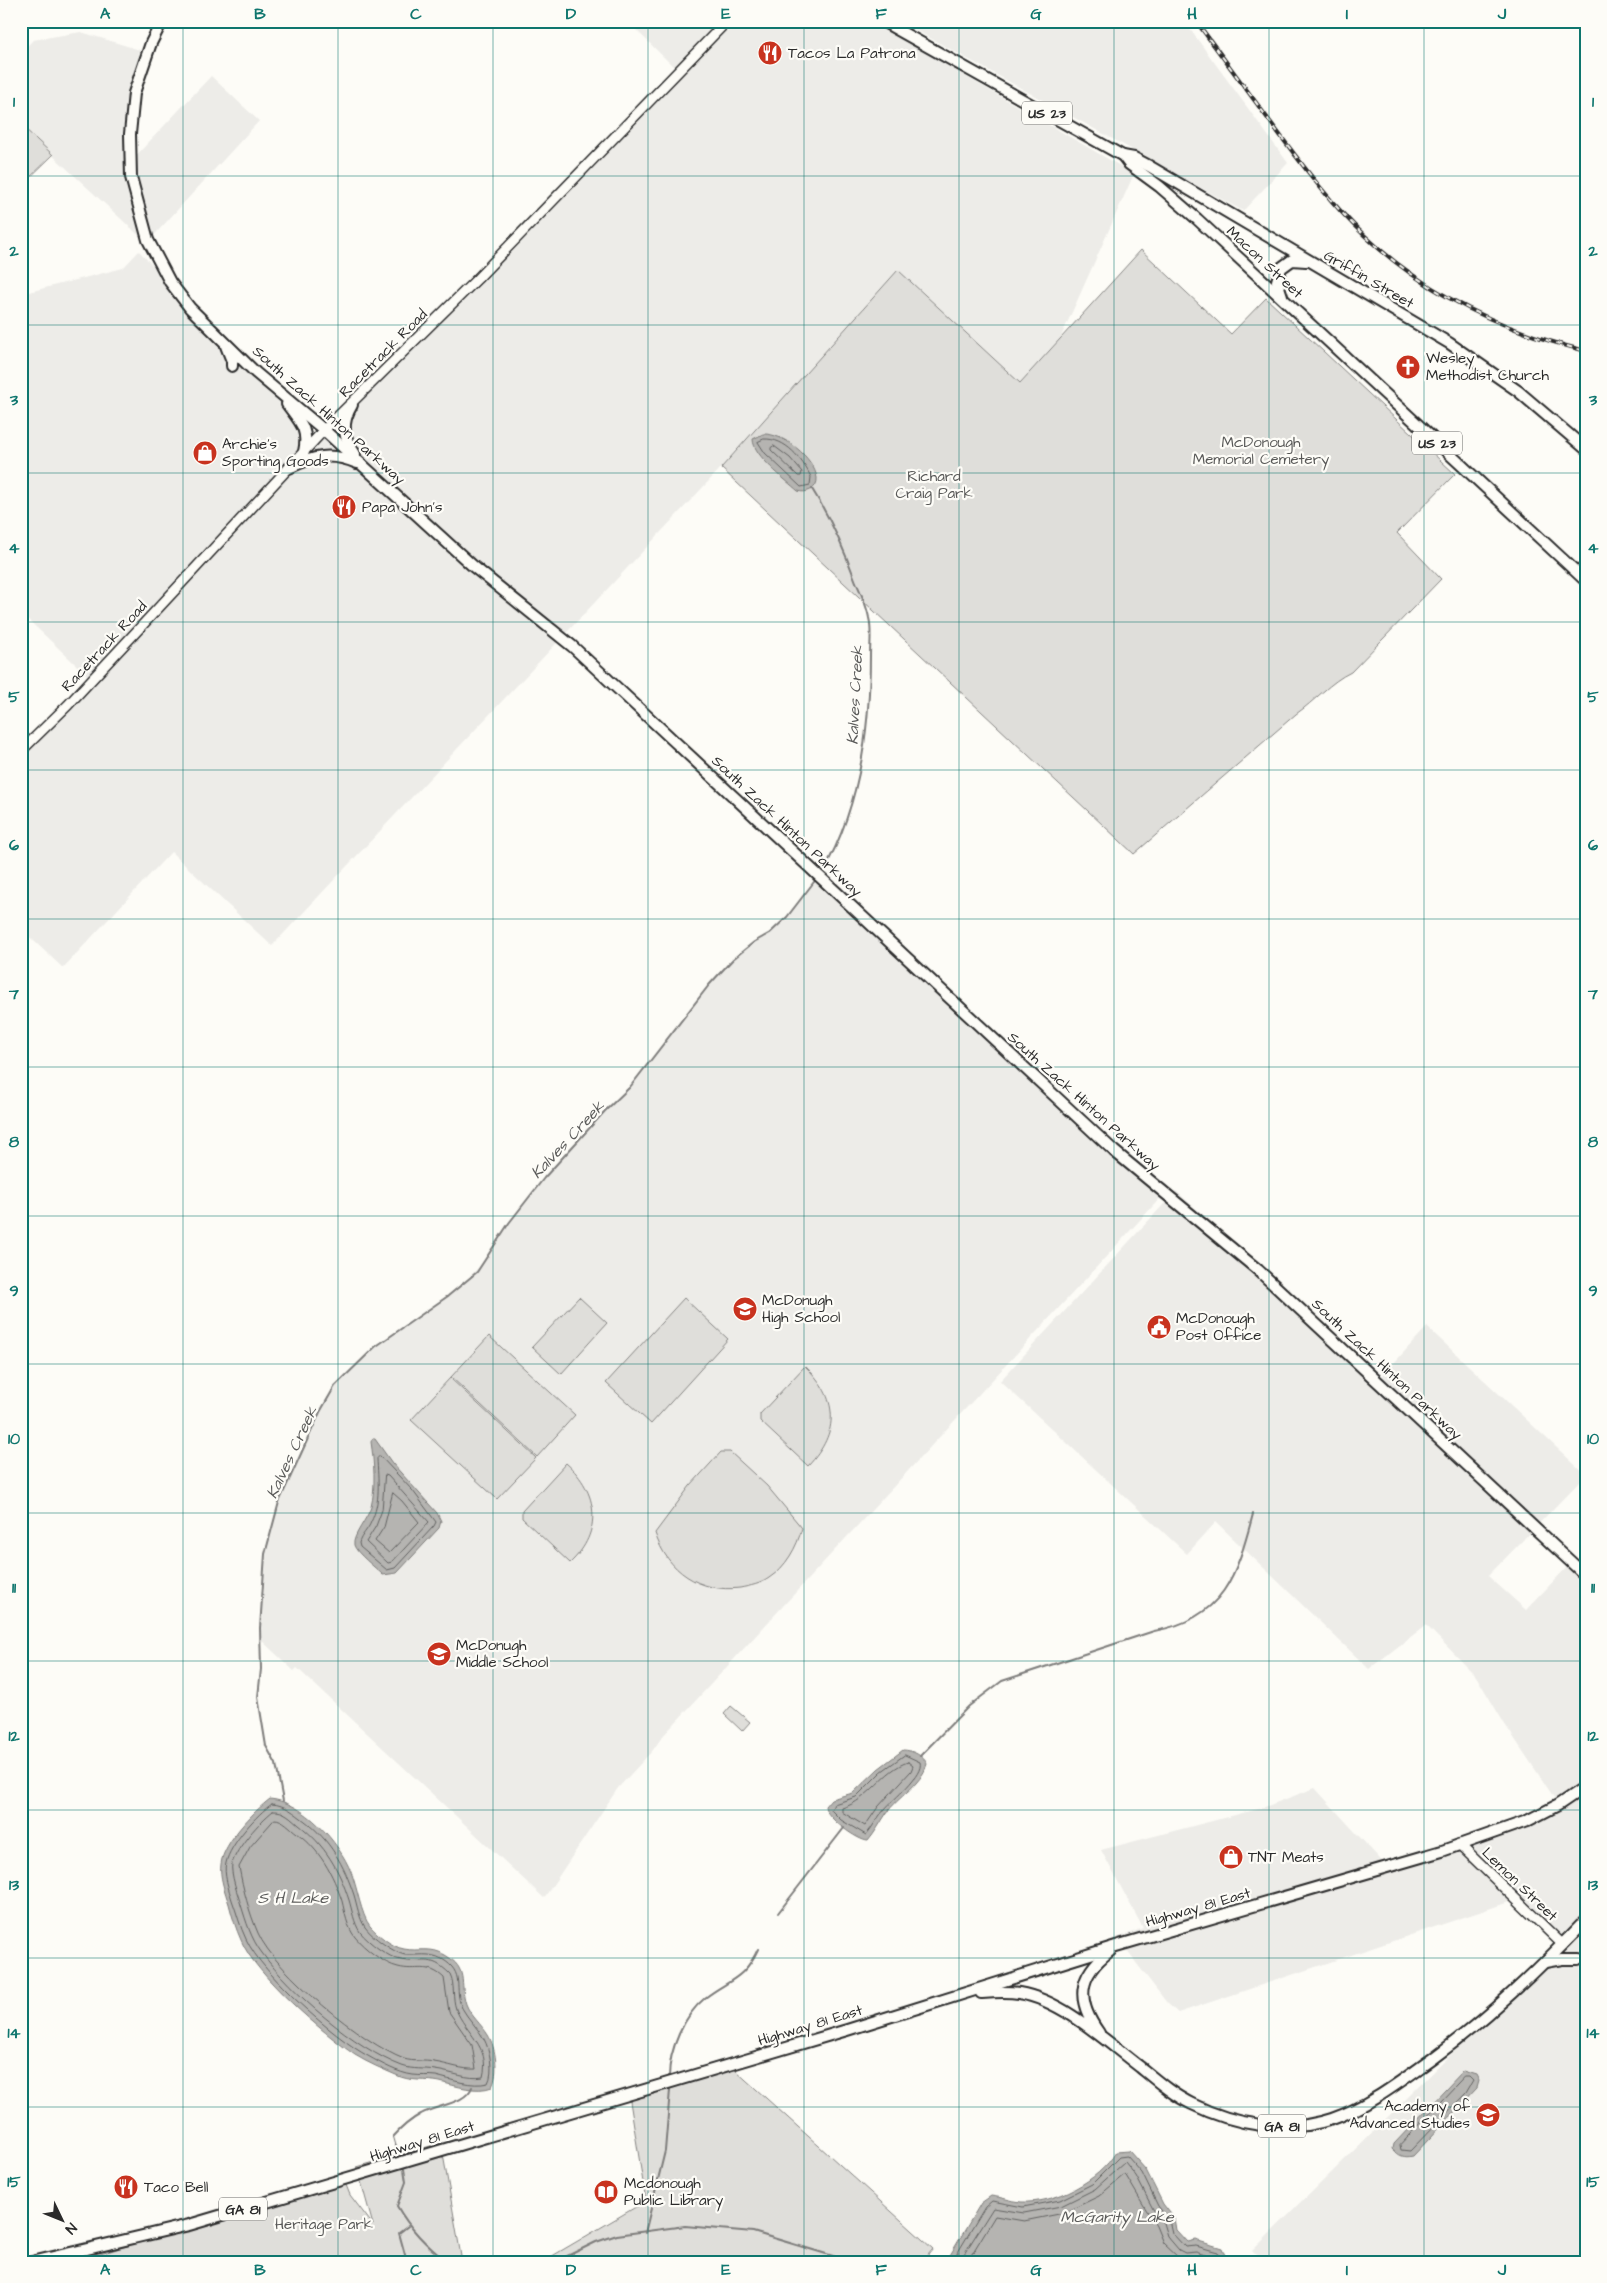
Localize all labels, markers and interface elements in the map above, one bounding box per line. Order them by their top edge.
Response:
text: A [100,3,111,25]
text: B [254,3,266,25]
text: C [410,3,422,25]
text: D [566,3,577,25]
text: E [721,3,731,25]
text: F [875,3,887,25]
text: G [1030,3,1042,25]
text: H [1187,3,1197,25]
text: I [1346,3,1348,25]
text: J [1497,3,1507,25]
restaurant icon: Tacos La Patrona [757,40,783,66]
place label: Tacos La Patrona [788,43,916,64]
text: 1 [13,91,16,113]
text: 1 [1592,91,1595,113]
road number: US 23 [1022,102,1072,125]
street label: Macon Street [1222,221,1308,303]
text: 2 [8,240,19,262]
text: 2 [1587,240,1598,262]
street label: Griffin Street [1320,245,1418,314]
street label: Racetrack Road [335,304,432,402]
street label: South Zack Hinton Parkway [247,341,410,490]
place label: Wesley Methodist Church [1426,348,1549,386]
church icon: Wesley Methodist Church [1395,354,1421,380]
text: 3 [9,389,19,411]
text: 3 [1588,389,1598,411]
park label: McDonough Memorial Cemetery [1193,432,1329,471]
road number: US 23 [1412,432,1462,454]
place label: Archie's Sporting Goods [222,434,329,473]
shop icon: Archie's Sporting Goods [192,440,218,466]
park label: Richard Craig Park [895,466,973,505]
restaurant icon: Papa John's [331,494,357,520]
place label: Papa John's [362,497,443,518]
text: 4 [9,537,20,559]
text: 4 [1588,537,1599,559]
street label: Racetrack Road [57,596,152,696]
water label: Kalves Creek [841,644,869,745]
text: 5 [8,686,20,708]
text: 5 [1587,686,1599,708]
street label: South Zack Hinton Parkway [706,751,867,903]
text: 6 [9,834,19,856]
text: 6 [1588,834,1598,856]
text: 7 [8,983,19,1005]
text: 7 [1587,983,1598,1005]
street label: South Zack Hinton Parkway [1002,1027,1165,1176]
water label: Kalves Creek [526,1095,610,1183]
text: 8 [9,1131,20,1153]
text: 8 [1588,1131,1599,1153]
text: 9 [9,1280,19,1302]
text: 9 [1588,1280,1598,1302]
place label: McDonugh High School [762,1290,840,1329]
street label: South Zack Hinton Parkway [1306,1294,1467,1446]
school or university icon: McDonugh High School [732,1296,758,1322]
place label: McDonough Post Office [1176,1308,1261,1346]
public building icon: McDonough Post Office [1146,1314,1172,1340]
water label: Kalves Creek [261,1402,323,1502]
text: 10 [8,1428,20,1450]
text: 10 [1587,1428,1599,1450]
text: 11 [12,1577,17,1599]
text: 11 [1591,1577,1596,1599]
place label: McDonugh Middle School [456,1635,548,1673]
school or university icon: McDonugh Middle School [426,1641,452,1667]
text: 12 [8,1725,20,1747]
text: 12 [1587,1725,1599,1747]
street label: Lemon Street [1477,1843,1562,1926]
shop icon: TNT Meats [1218,1844,1244,1870]
place label: TNT Meats [1248,1847,1324,1868]
text: 13 [9,1874,20,1896]
text: 13 [1588,1874,1599,1896]
street label: Highway 81 East [1143,1882,1253,1933]
water label: S H Lake [258,1887,330,1909]
street label: Highway 81 East [755,2000,865,2052]
text: 14 [8,2022,21,2044]
text: 14 [1587,2022,1600,2044]
place label: Academy of Advanced Studies [1350,2096,1470,2134]
school or university icon: Academy of Advanced Studies [1475,2102,1501,2128]
road number: GA 81 [1258,2114,1306,2138]
street label: Highway 81 East [367,2116,477,2168]
text: 15 [7,2171,21,2193]
text: 15 [1586,2171,1600,2193]
place label: Mcdonough Public Library [624,2173,723,2212]
restaurant icon: Taco Bell [113,2174,139,2200]
place label: Taco Bell [144,2177,208,2198]
library icon: Mcdonough Public Library [593,2179,619,2205]
north arrow [38,2196,88,2246]
road number: GA 81 [219,2198,267,2220]
water label: McGarity Lake [1060,2206,1175,2229]
park label: Heritage Park [275,2214,373,2236]
text: N [60,2218,81,2238]
text: A [100,2259,111,2281]
text: B [254,2259,266,2281]
text: C [410,2259,422,2281]
text: D [566,2259,577,2281]
text: E [721,2259,731,2281]
text: F [875,2259,887,2281]
text: G [1030,2259,1042,2281]
text: H [1187,2259,1197,2281]
text: I [1346,2259,1348,2281]
text: J [1497,2259,1507,2281]

